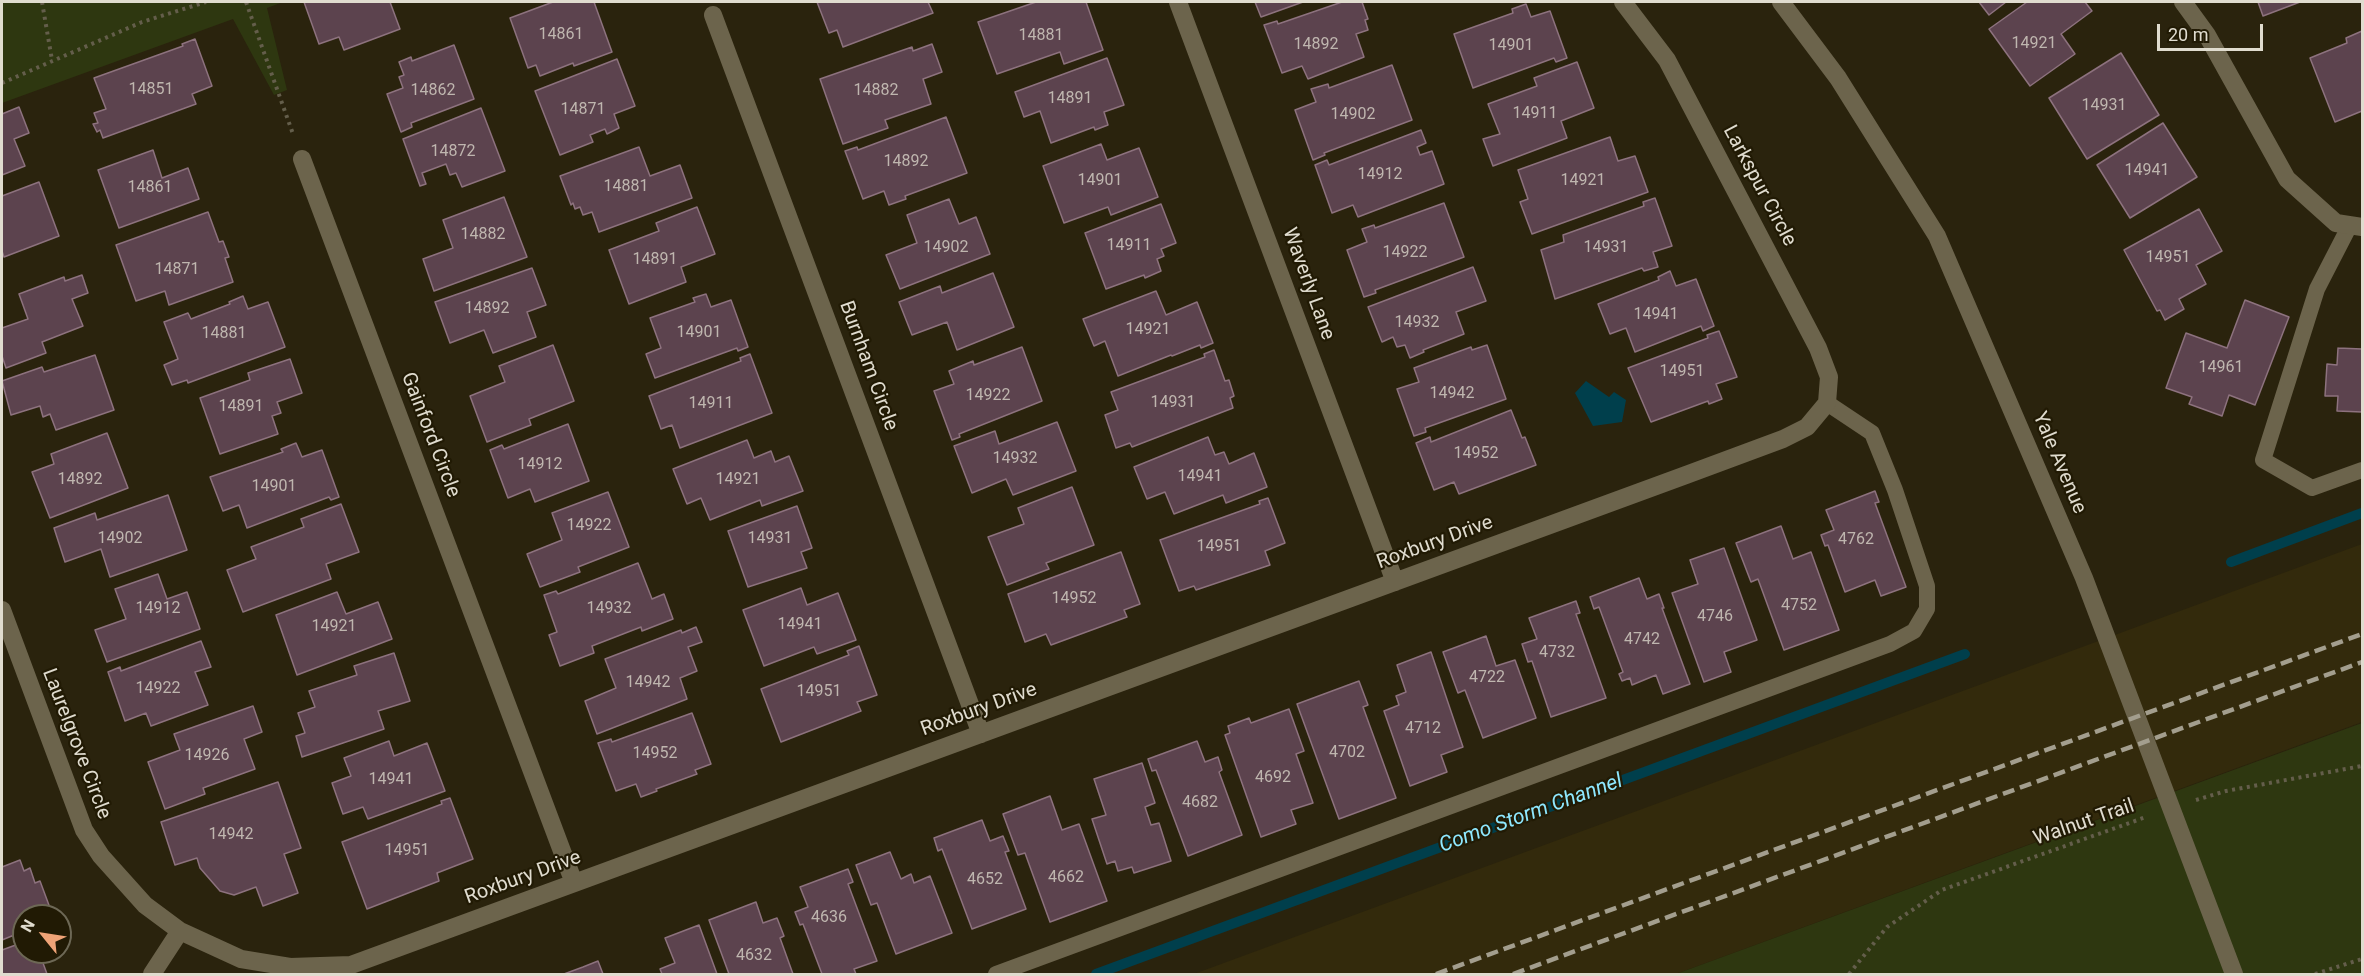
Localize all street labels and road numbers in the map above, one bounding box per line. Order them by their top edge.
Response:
street label: Larkspur Circle [1717,122,1801,250]
street label: Waverly Lane [1277,225,1339,343]
street label: Burnham Circle [833,298,903,434]
street label: Gainford Circle [395,369,465,501]
street label: Yale Avenue [2027,409,2091,517]
street label: Roxbury Drive [1374,511,1496,575]
street label: Laurelgrove Circle [36,665,116,823]
street label: Roxbury Drive [918,678,1040,742]
street label: Walnut Trail [2030,795,2138,851]
street label: Roxbury Drive [462,846,584,910]

